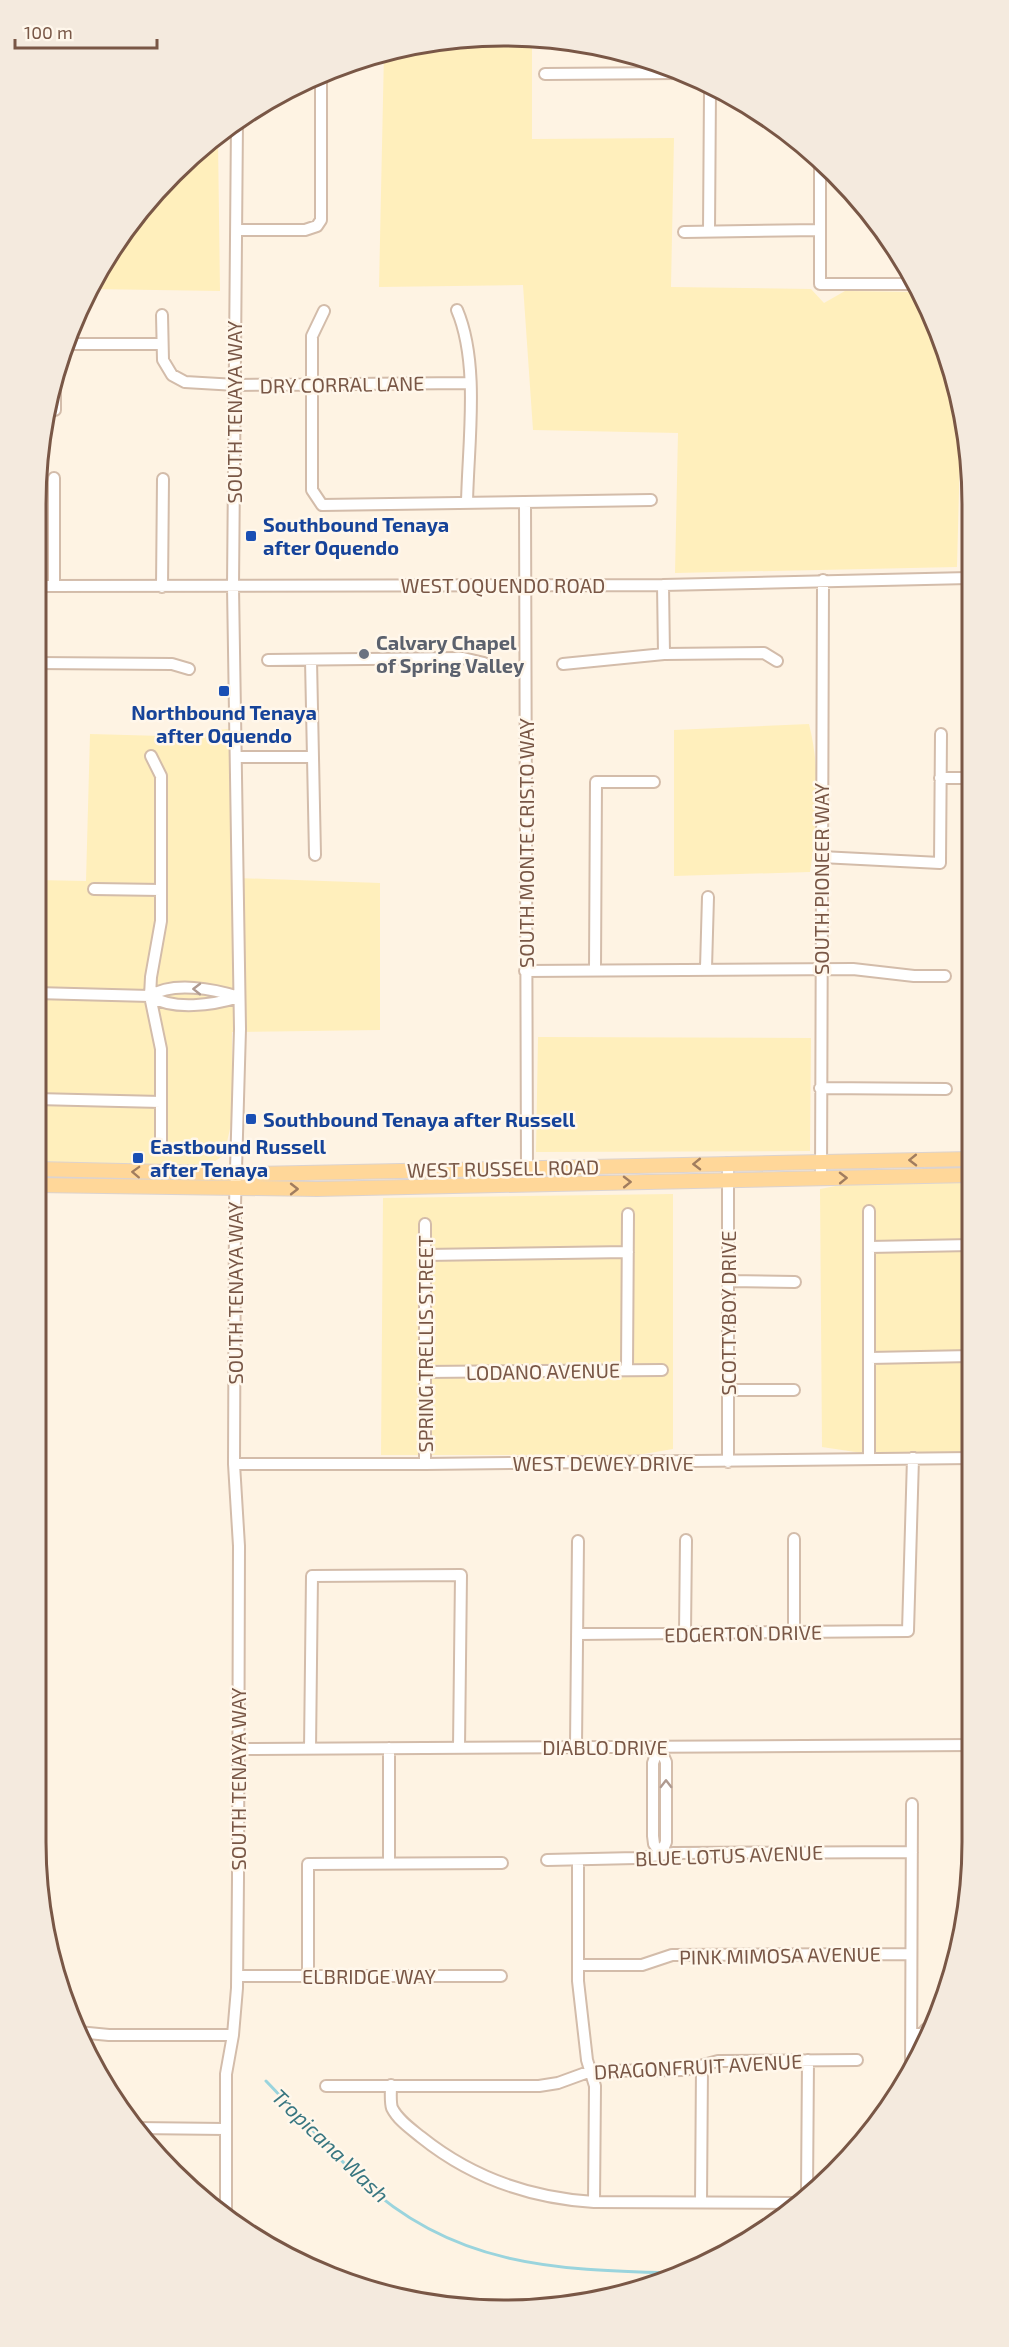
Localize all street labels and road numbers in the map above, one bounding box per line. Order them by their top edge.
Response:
street label: SOUTH TENAYA WAY [222,320,246,503]
street label: DRY CORRAL LANE [259,371,425,397]
street label: WEST OQUENDO ROAD [401,573,605,597]
street label: SOUTH MONTE CRISTO WAY [514,717,538,968]
street label: SOUTH PIONEER WAY [809,782,833,975]
street label: WEST RUSSELL ROAD [407,1154,599,1182]
street label: SOUTH TENAYA WAY [223,1201,247,1384]
street label: SCOTTYBOY DRIVE [716,1230,740,1396]
street label: SPRING TRELLIS STREET [413,1235,437,1453]
street label: LODANO AVENUE [466,1358,620,1384]
street label: WEST DEWEY DRIVE [512,1451,694,1475]
street label: EDGERTON DRIVE [664,1620,822,1646]
street label: SOUTH TENAYA WAY [226,1687,250,1870]
street label: DIABLO DRIVE [542,1735,668,1759]
street label: BLUE LOTUS AVENUE [635,1840,823,1870]
street label: PINK MIMOSA AVENUE [679,1941,881,1969]
street label: ELBRIDGE WAY [302,1964,437,1988]
street label: DRAGONFRUIT AVENUE [593,2049,803,2083]

